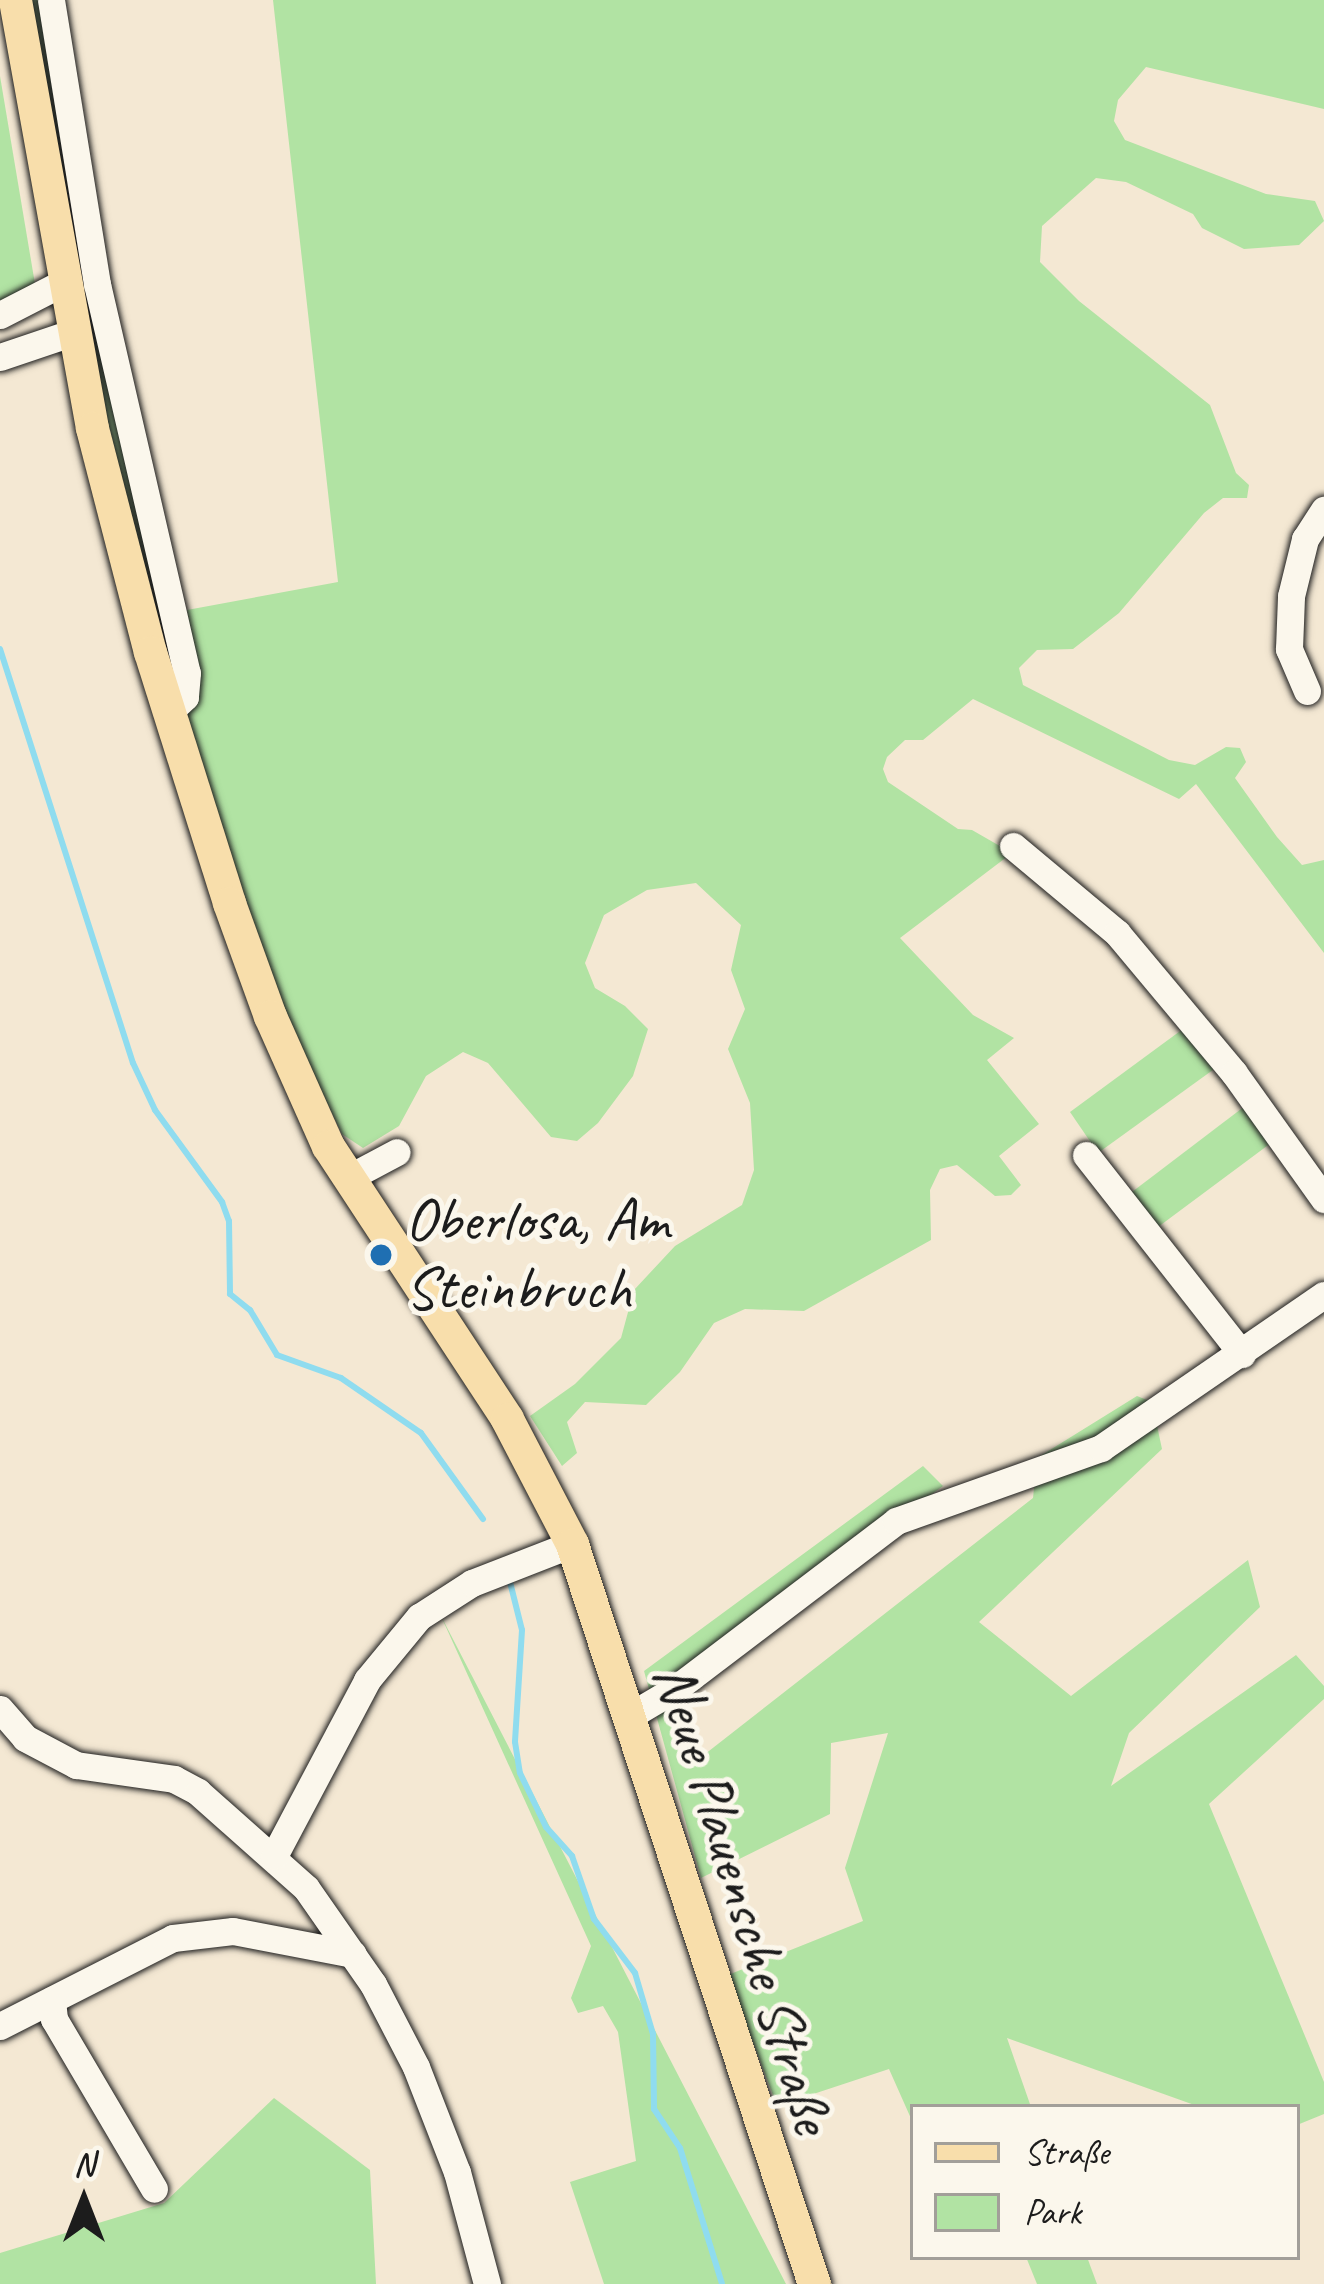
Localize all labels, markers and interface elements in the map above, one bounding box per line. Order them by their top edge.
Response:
place label: Oberlosa, Am Steinbruch [405,1184,668,1325]
marker: Oberlosa, Am Steinbruch [368,1242,394,1268]
street label: Neue Plauensche Straße [638,1653,850,2143]
legend [910,2104,1300,2260]
text: Straße [1024,2129,1109,2175]
north arrow [24,2140,144,2260]
text: N [74,2143,94,2185]
text: Park [1024,2189,1081,2235]

